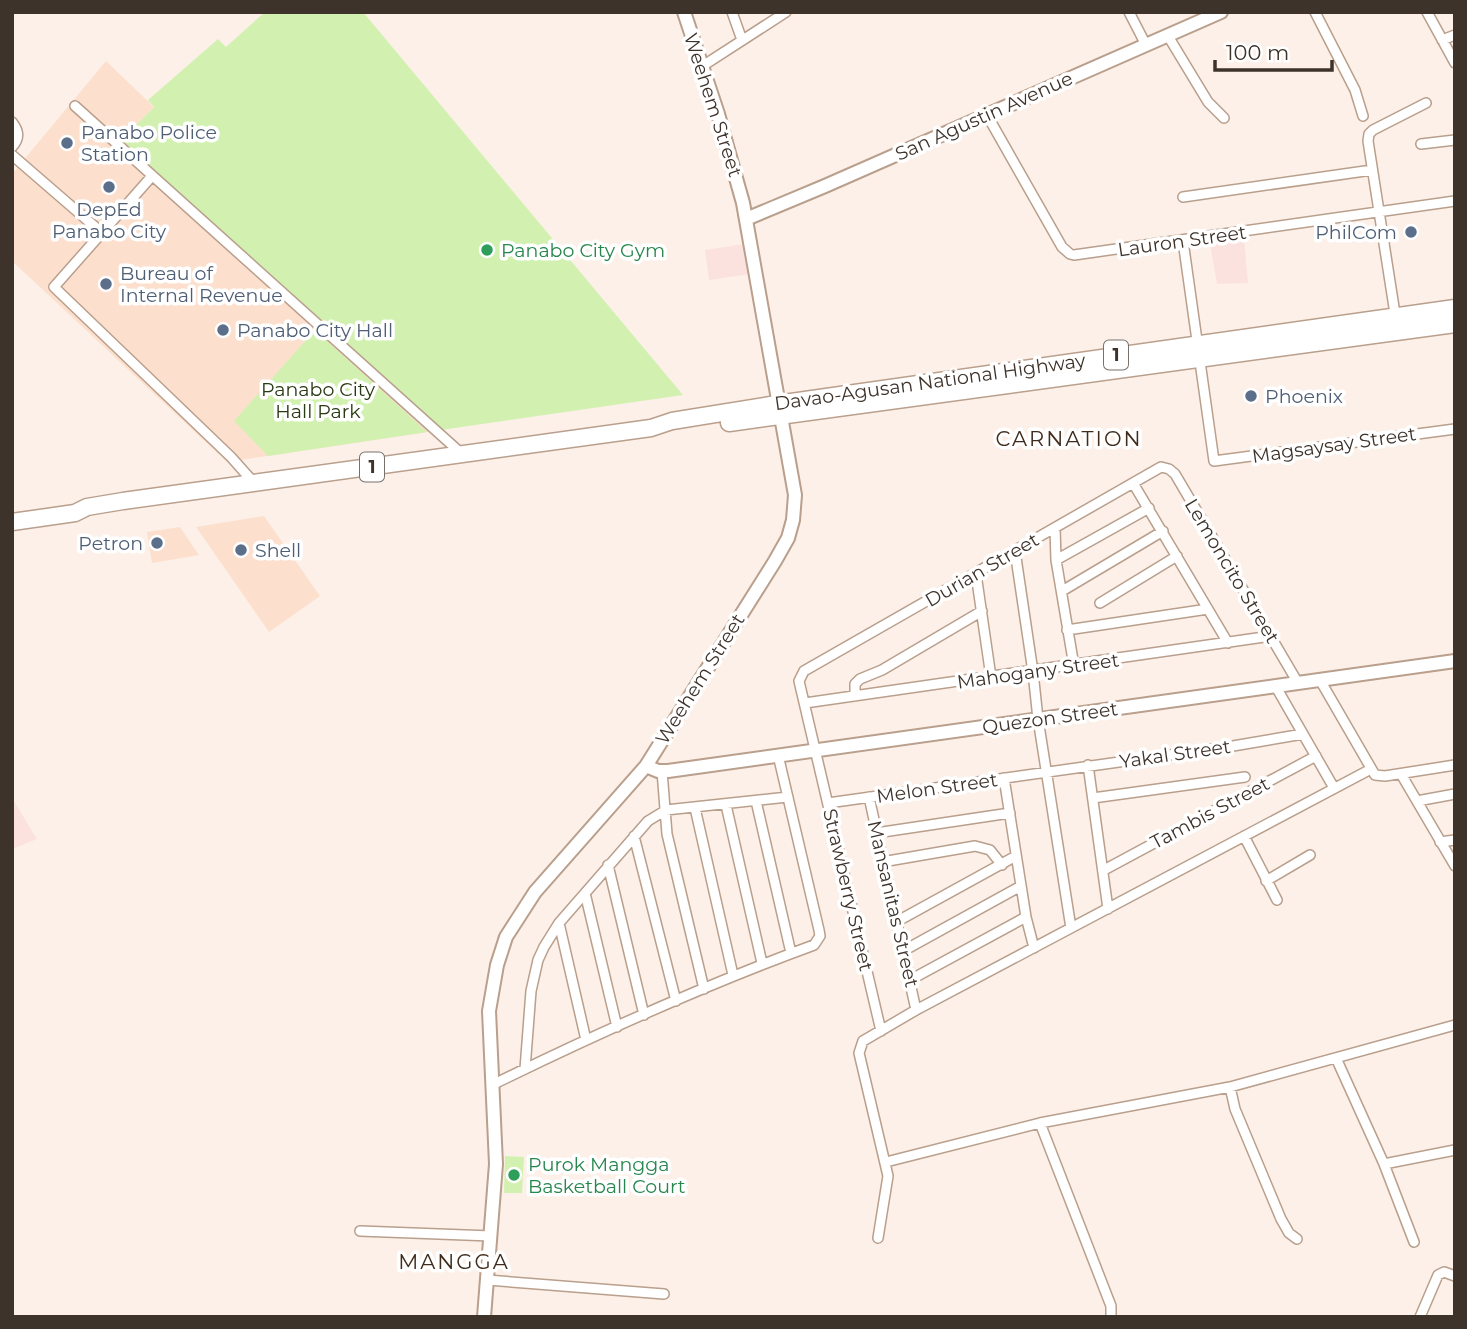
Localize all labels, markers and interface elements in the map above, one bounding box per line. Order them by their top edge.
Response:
scale bar [1215,28,1332,72]
street label: Weehem Street [679,30,747,180]
text: 100 m [1226,40,1289,65]
street label: San Agustin Avenue [892,67,1076,165]
place label: Panabo Police Station [81,121,217,166]
marker: Panabo Police Station [59,135,75,151]
marker: DepEd Panabo City [101,179,117,195]
place label: DepEd Panabo City [52,198,167,243]
street label: Lauron Street [1116,221,1248,261]
place label: PhilCom [1315,221,1397,244]
marker: PhilCom [1403,224,1419,240]
place label: Panabo City Gym [501,239,665,262]
marker: Panabo City Gym [479,242,495,258]
place label: Bureau of Internal Revenue [120,262,283,307]
marker: Bureau of Internal Revenue [98,276,114,292]
place label: Panabo City Hall [237,319,393,342]
marker: Panabo City Hall [215,322,231,338]
road number: 1 [1104,340,1128,370]
street label: Davao-Agusan National Highway [773,349,1088,415]
park label: Panabo City Hall Park [261,378,376,423]
place label: Phoenix [1265,385,1343,408]
marker: Phoenix [1243,388,1259,404]
street label: Magsaysay Street [1250,422,1418,468]
district label: CARNATION [995,426,1143,451]
road number: 1 [360,452,384,481]
street label: Lemoncito Street [1180,495,1284,648]
street label: Durian Street [921,528,1043,612]
place label: Petron [78,532,143,555]
marker: Petron [149,535,165,551]
place label: Shell [255,539,301,562]
marker: Shell [233,542,249,558]
street label: Weehem Street [651,609,750,749]
street label: Mahogany Street [955,648,1121,694]
street label: Quezon Street [981,697,1120,739]
street label: Yakal Street [1118,735,1232,773]
street label: Melon Street [875,768,999,808]
street label: Tambis Street [1147,772,1274,854]
street label: Strawberry Street [818,807,878,974]
street label: Mansanitas Street [863,818,923,990]
place label: Purok Mangga Basketball Court [528,1153,686,1198]
marker: Purok Mangga Basketball Court [506,1167,522,1183]
district label: MANGGA [398,1249,510,1274]

